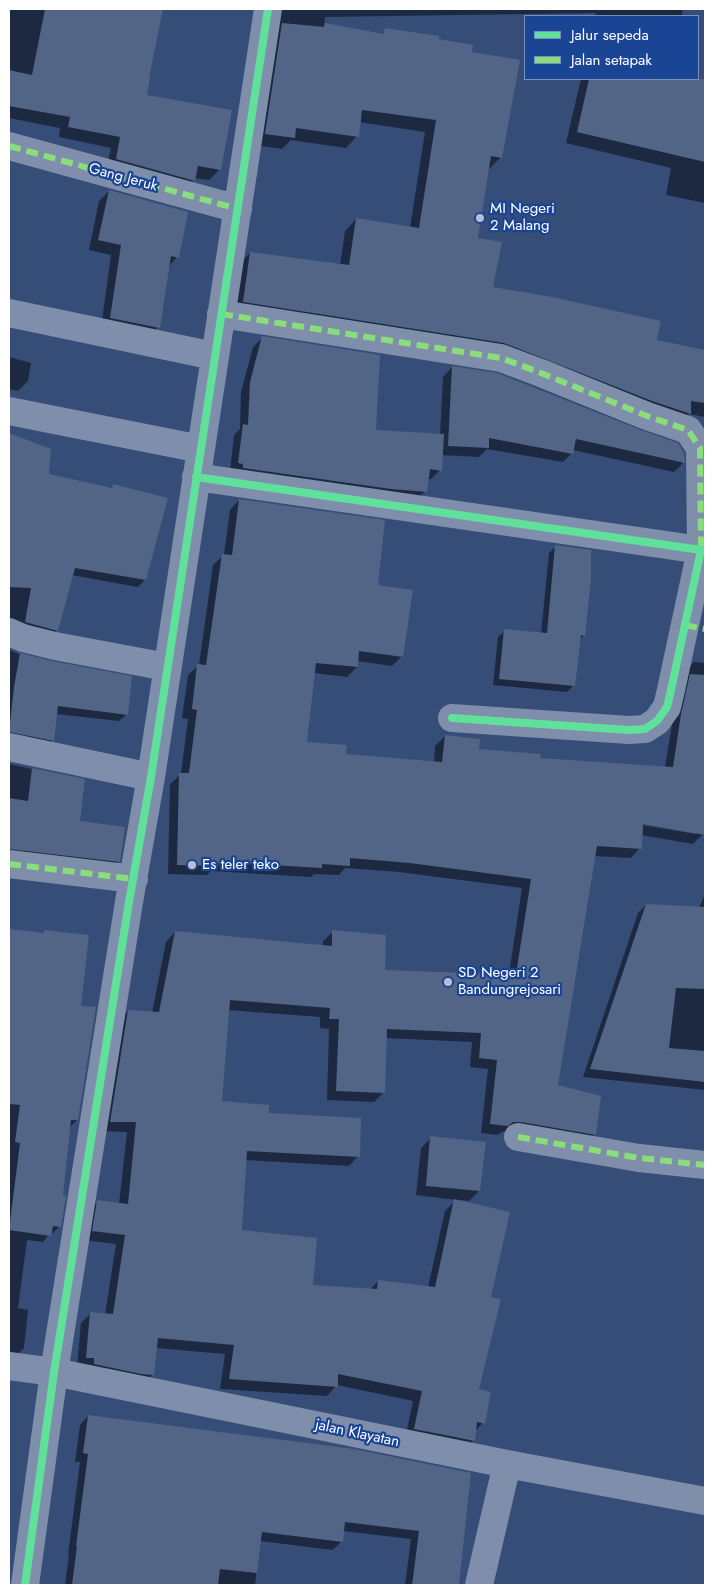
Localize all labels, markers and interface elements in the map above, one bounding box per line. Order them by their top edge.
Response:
legend [524,15,699,80]
text: Jalur sepeda [571,24,649,46]
text: Jalan setapak [571,49,652,71]
street label: Gang Jeruk [87,160,159,196]
place label: MI Negeri 2 Malang [490,200,555,235]
marker: MI Negeri 2 Malang [474,212,486,224]
place label: Es teler teko [202,856,279,874]
marker: Es teler teko [186,859,198,871]
place label: SD Negeri 2 Bandungrejosari [458,964,561,999]
marker: SD Negeri 2 Bandungrejosari [442,976,454,988]
street label: jalan Klayatan [313,1416,401,1452]

